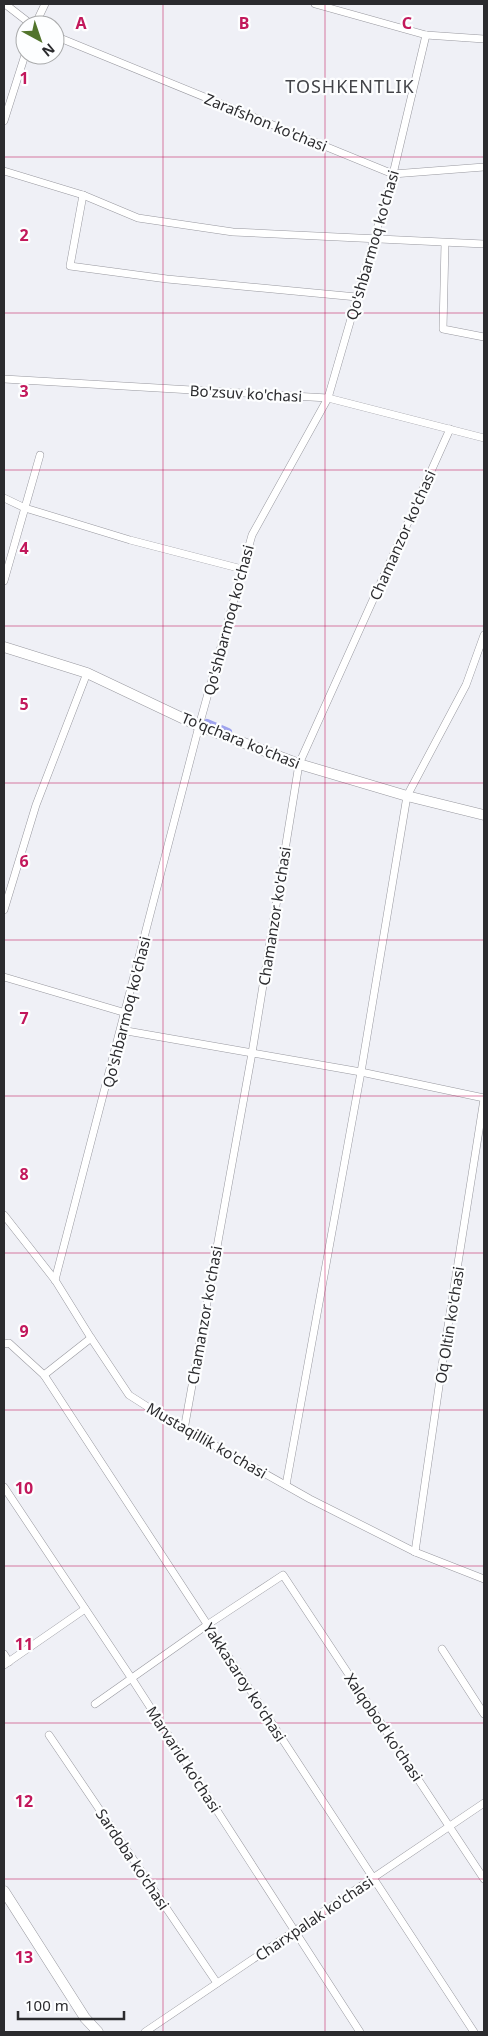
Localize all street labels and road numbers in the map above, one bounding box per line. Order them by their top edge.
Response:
street label: Zarafshon ko'chasi [202,88,330,156]
street label: Qo'shbarmoq ko'chasi [341,168,403,322]
street label: Bo'zsuv ko'chasi [189,380,303,406]
street label: Chamanzor ko'chasi [364,467,440,603]
street label: Qo'shbarmoq ko'chasi [198,542,258,698]
street label: To'qchara ko'chasi [179,707,303,773]
street label: Chamanzor ko'chasi [253,845,295,987]
street label: Qo'shbarmoq ko'chasi [97,934,155,1090]
street label: Chamanzor ko'chasi [182,1244,226,1386]
street label: Oq Oltin ko'chasi [430,1265,468,1385]
street label: Mustaqillik ko'chasi [143,1397,271,1483]
street label: Yakkasaroy ko'chasi [199,1619,291,1745]
street label: Xalqobod ko'chasi [340,1669,428,1785]
street label: Marvarid ko'chasi [142,1702,226,1816]
street label: Sardoba ko'chasi [92,1805,174,1913]
street label: Charxpalak ko'chasi [251,1871,377,1965]

